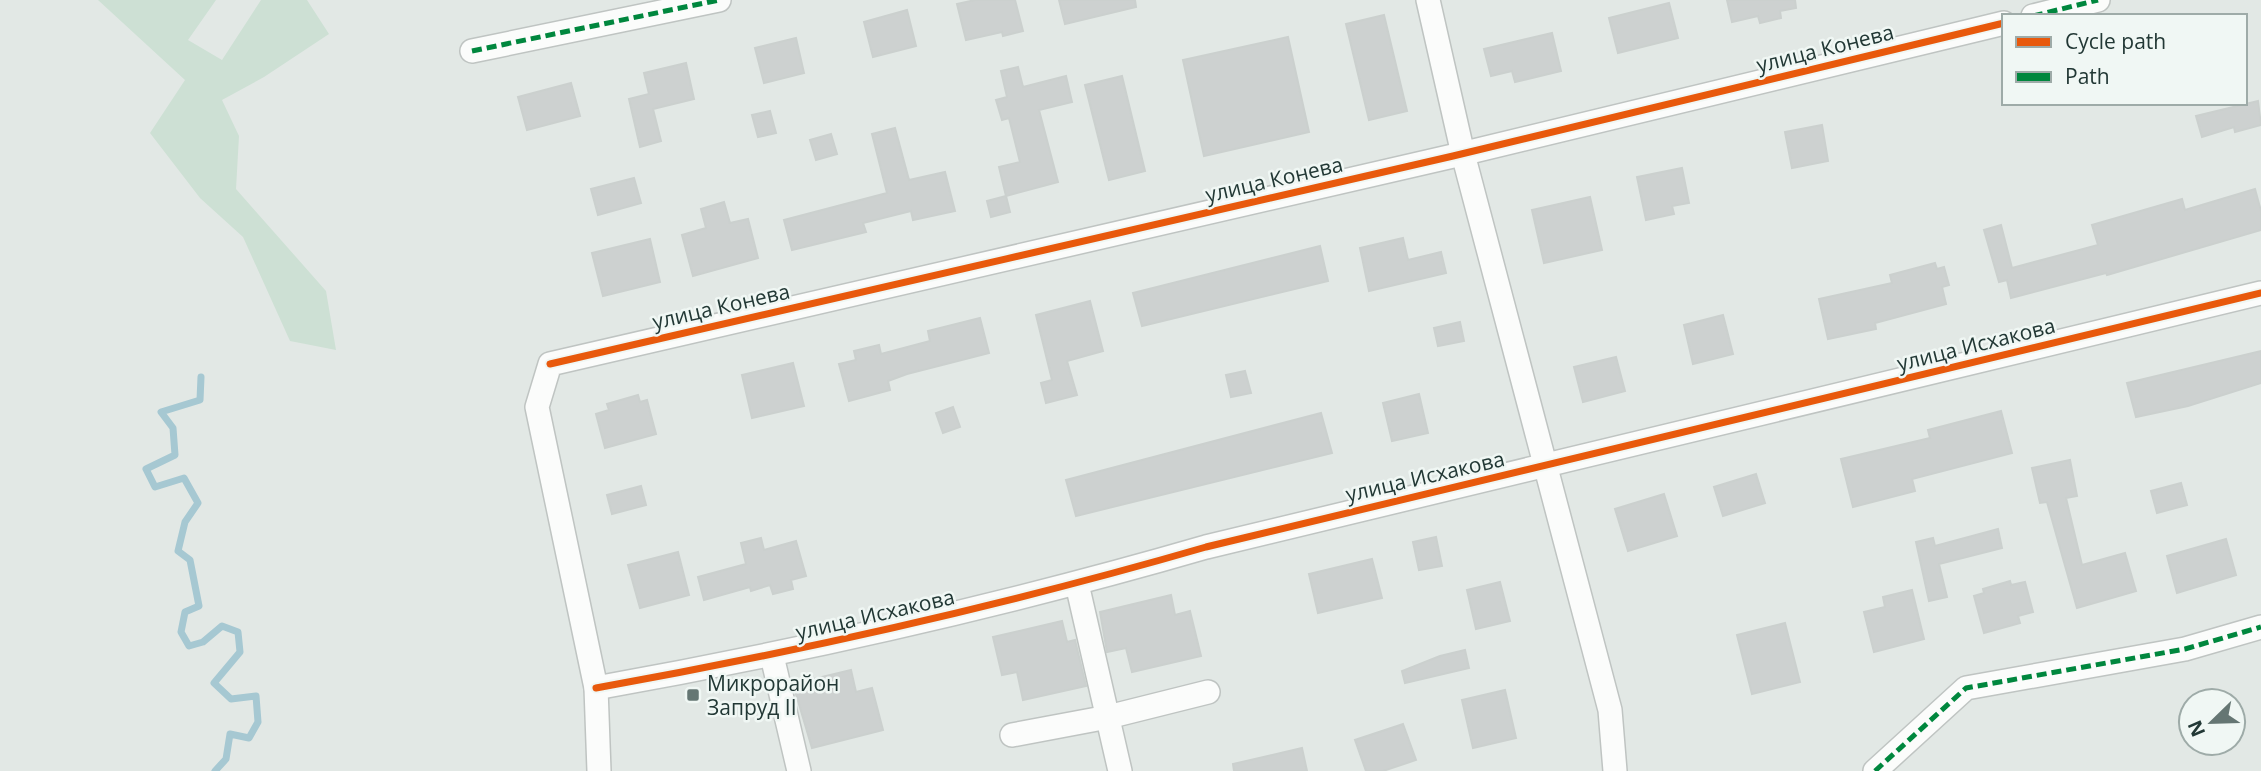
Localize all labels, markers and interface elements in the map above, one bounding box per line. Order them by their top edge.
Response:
legend [2002,14,2247,105]
street label: улица Конева [1753,17,1897,79]
text: Cycle path [2065,27,2166,55]
text: Path [2065,62,2110,90]
street label: улица Конева [1202,150,1346,208]
street label: улица Конева [649,277,793,335]
street label: улица Исхакова [1894,311,2058,377]
street label: улица Исхакова [1343,444,1507,508]
street label: улица Исхакова [793,582,957,646]
place label: Микрорайон Запруд II [707,669,839,721]
marker: Микрорайон Запруд II [685,687,701,703]
north arrow [2177,687,2247,757]
text: N [2181,716,2211,741]

